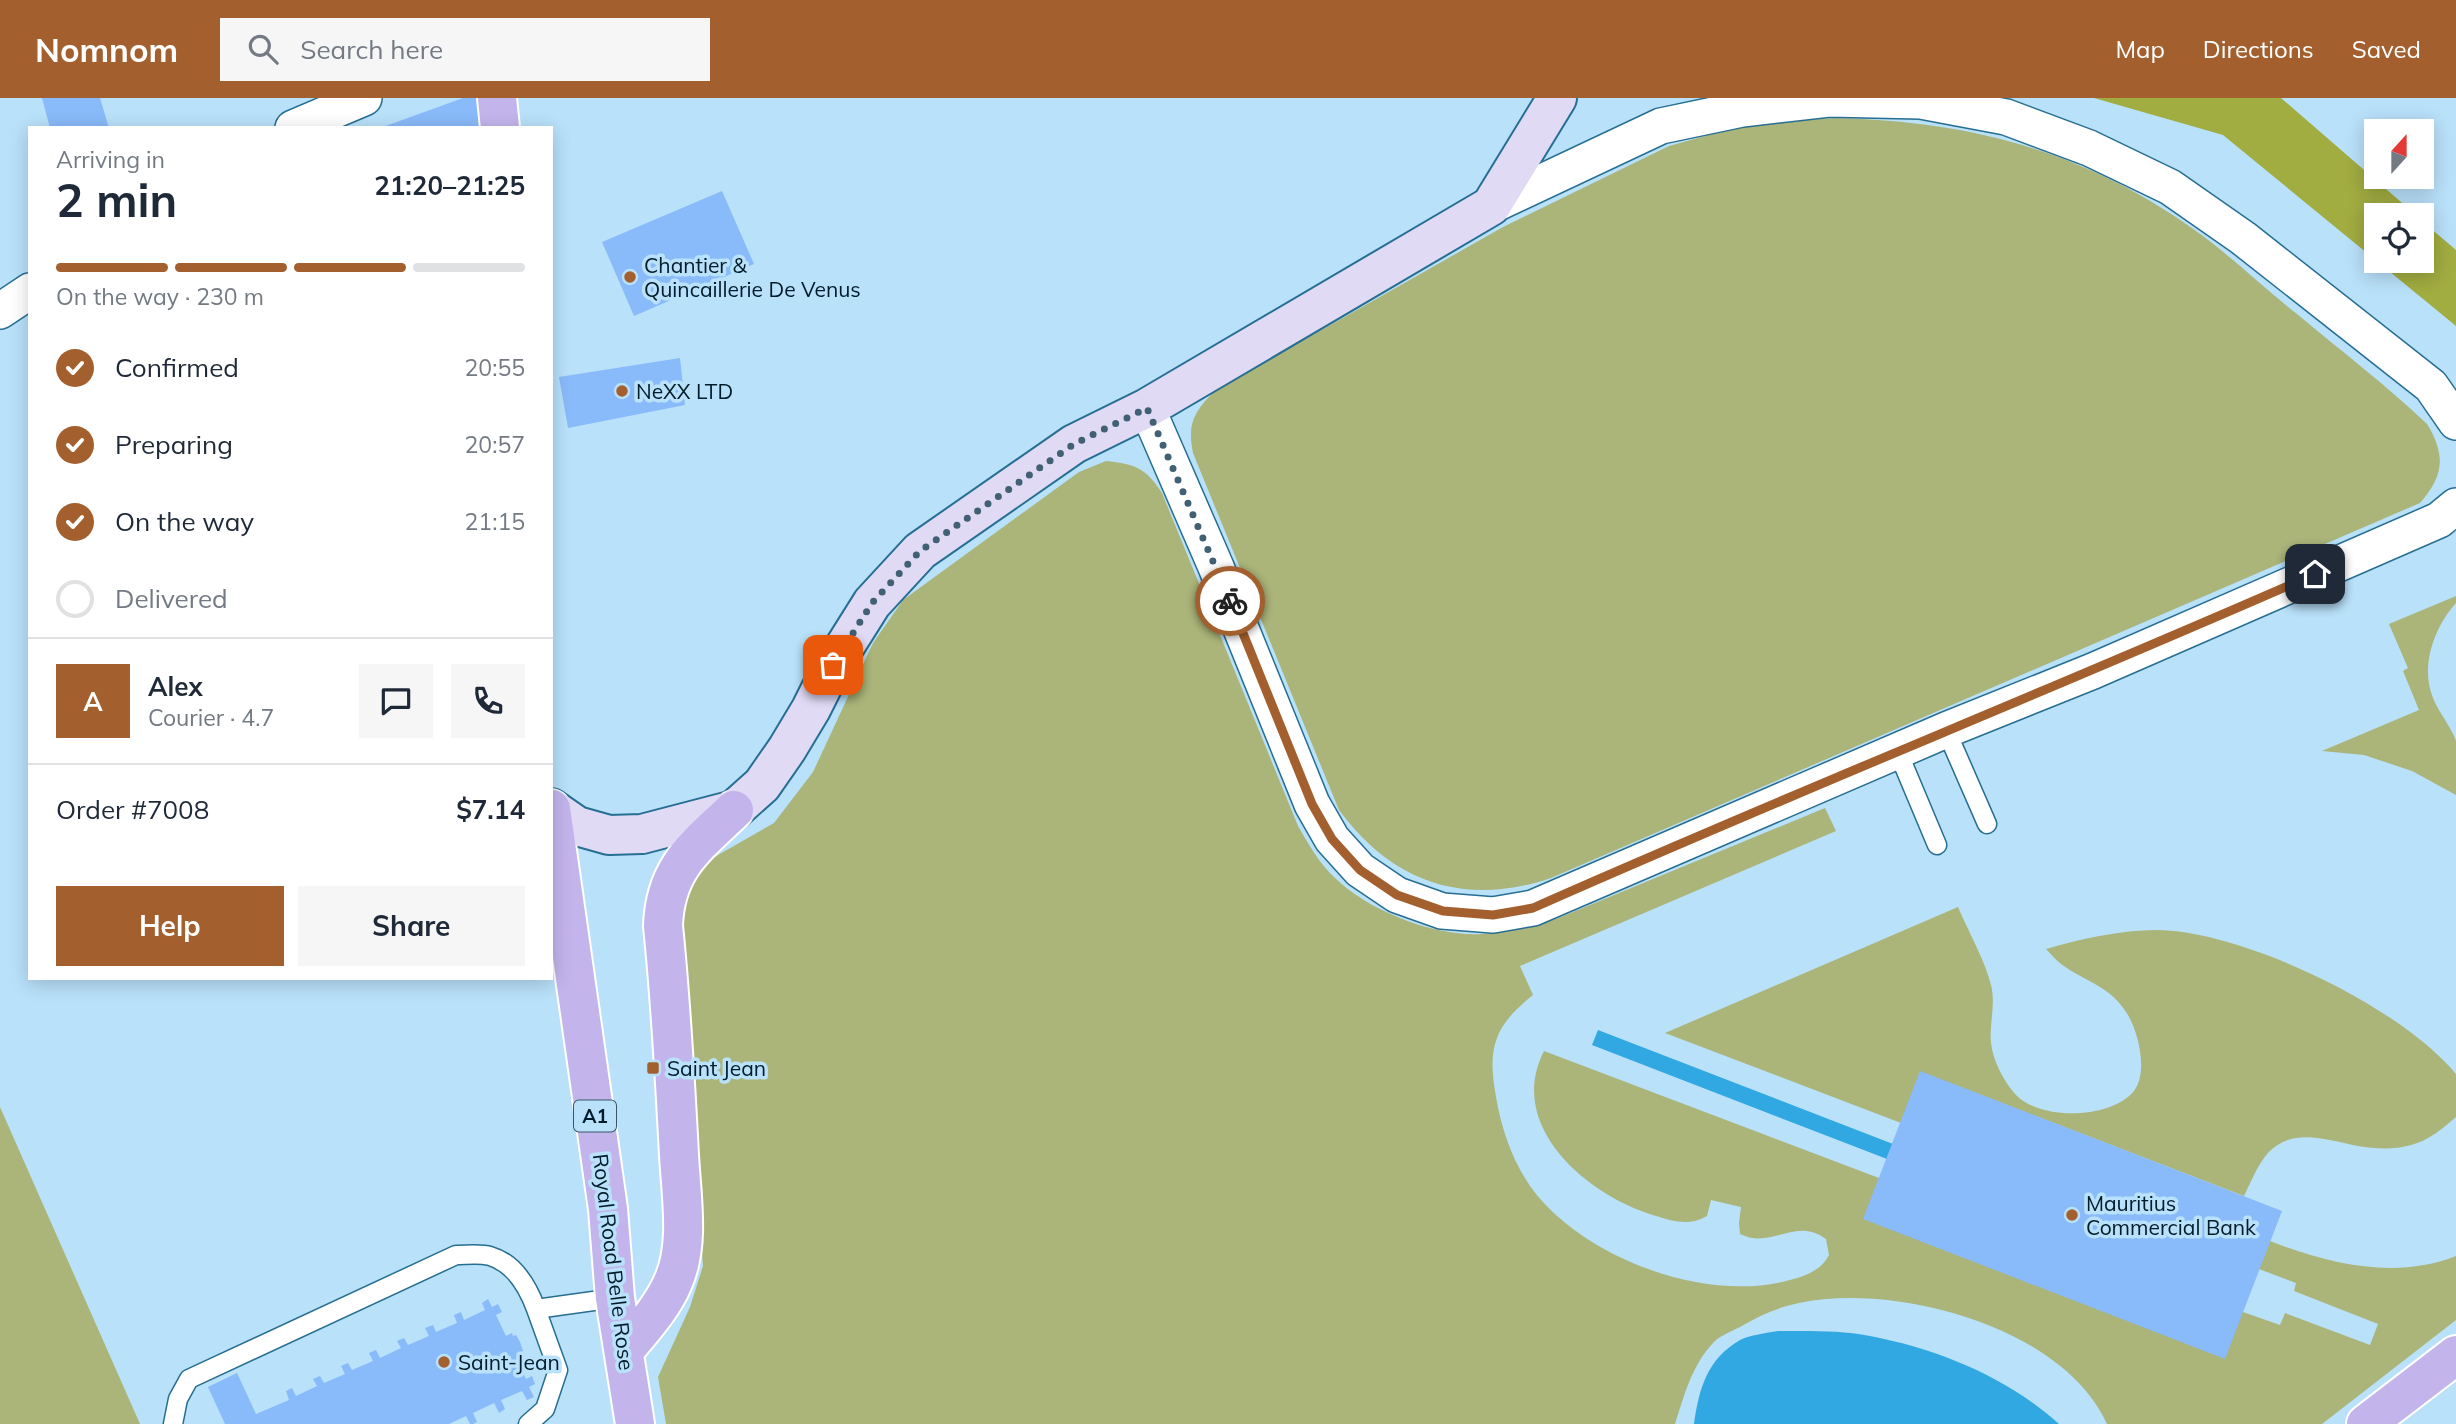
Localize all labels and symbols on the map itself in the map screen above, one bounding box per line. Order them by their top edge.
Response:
north arrow [2364,119,2434,189]
place label: Chantier & Quincaillerie De Venus [644,252,861,302]
marker: Chantier & Quincaillerie De Venus [622,269,638,285]
place label: NeXX LTD [636,378,733,404]
marker: NeXX LTD [614,383,630,399]
pin [2285,544,2345,604]
courier [1195,566,1265,636]
pin [803,635,863,695]
place label: Saint Jean [667,1055,766,1081]
marker: Saint Jean [645,1060,661,1076]
road number: A1 [574,1100,616,1132]
street label: Royal Road Belle Rose [588,1152,640,1372]
place label: Mauritius Commercial Bank [2086,1190,2256,1240]
marker: Mauritius Commercial Bank [2064,1207,2080,1223]
place label: Saint-Jean [458,1349,560,1375]
marker: Saint-Jean [436,1354,452,1370]

